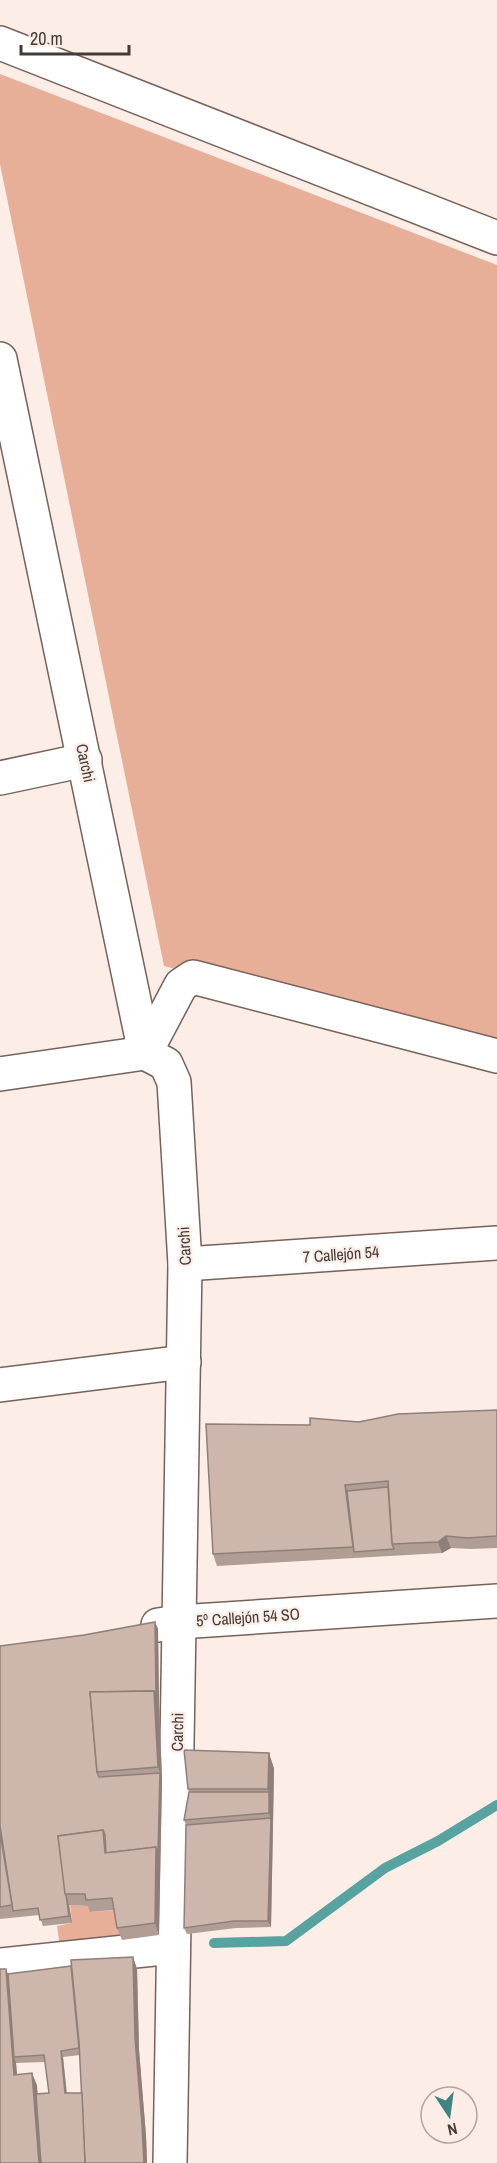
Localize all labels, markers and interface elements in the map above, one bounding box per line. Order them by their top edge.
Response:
scale bar [21,18,129,56]
text: 20 m [30,26,63,51]
street label: Carchi [71,742,101,784]
street label: Carchi [172,1226,196,1266]
street label: 7 Callejón 54 [302,1240,380,1268]
street label: 5º Callejón 54 SO [195,1602,301,1632]
street label: Carchi [166,1712,188,1752]
north arrow [419,2085,479,2145]
text: N [445,2118,459,2141]

